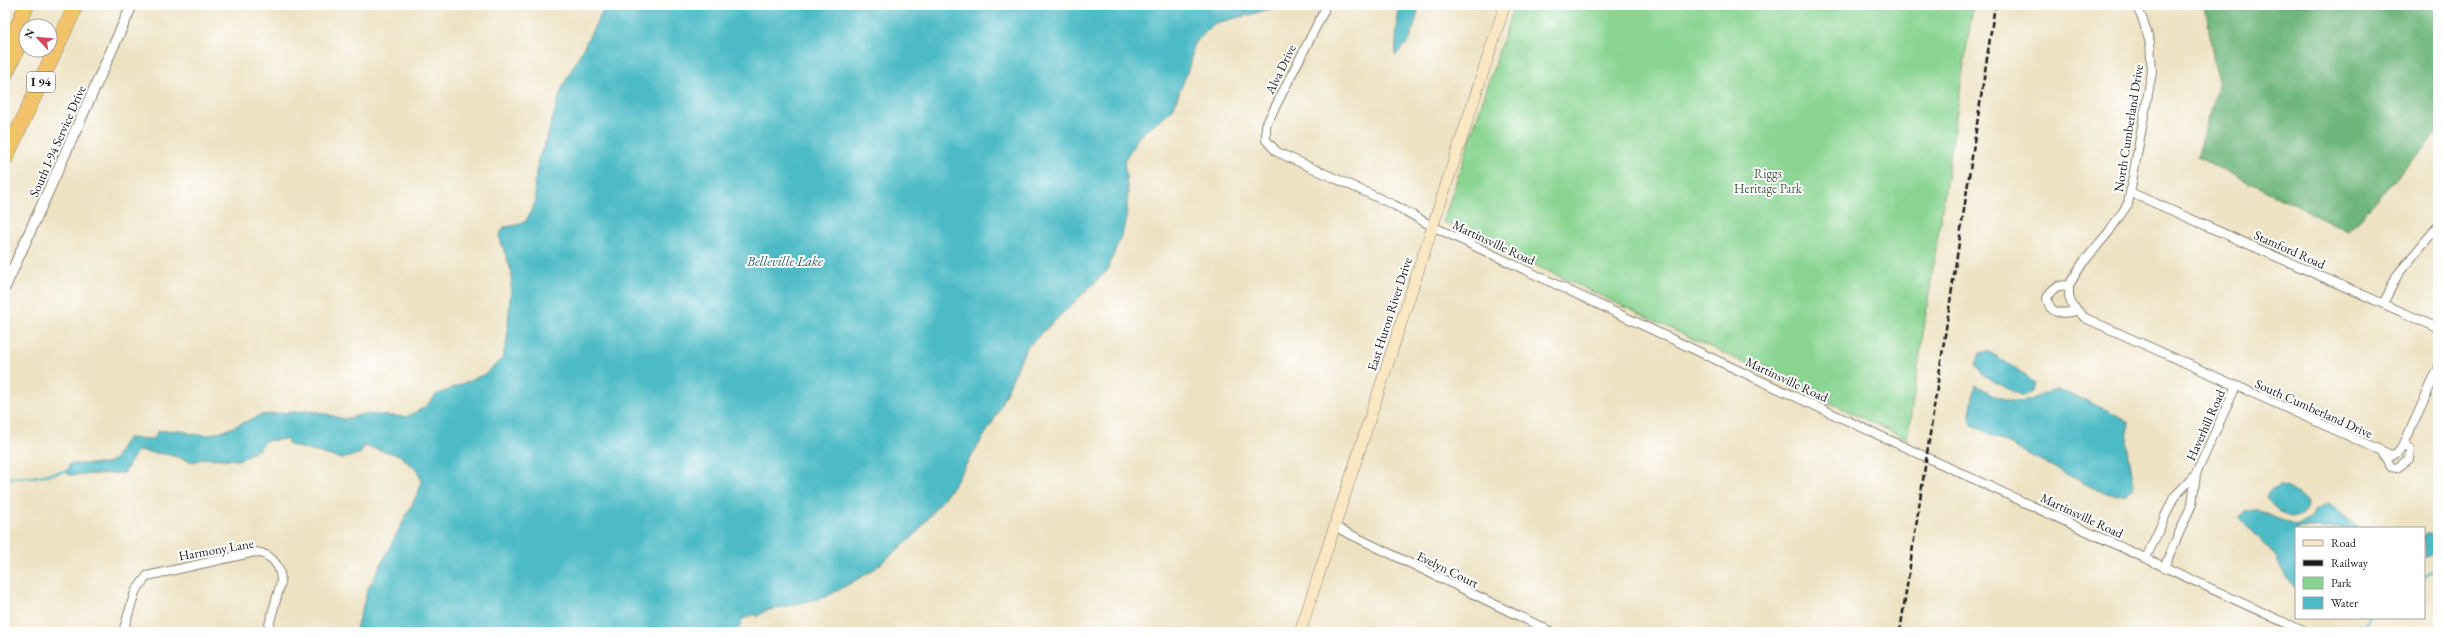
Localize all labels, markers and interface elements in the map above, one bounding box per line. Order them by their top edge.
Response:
north arrow [18,18,58,58]
text: N [21,26,37,41]
street label: Alva Drive [1261,42,1300,98]
street label: North Cumberland Drive [2110,63,2147,193]
road number: I 94 [27,72,55,92]
street label: South I-94 Service Drive [25,83,90,200]
park label: Riggs Heritage Park [1734,165,1803,197]
street label: Martinsville Road [1450,216,1538,269]
street label: Stamford Road [2251,226,2329,273]
water label: Belleville Lake [746,252,823,270]
street label: East Huron River Drive [1363,255,1416,373]
street label: Martinsville Road [1743,353,1831,406]
street label: South Cumberland Drive [2252,375,2375,442]
street label: Haverhill Road [2182,387,2229,463]
street label: Martinsville Road [2038,489,2126,542]
legend [2295,527,2425,619]
street label: Harmony Lane [177,535,255,564]
text: Road [2331,535,2357,551]
street label: Evelyn Court [1414,547,1481,592]
text: Railway [2331,555,2369,571]
text: Park [2331,575,2352,591]
text: Water [2331,595,2358,611]

